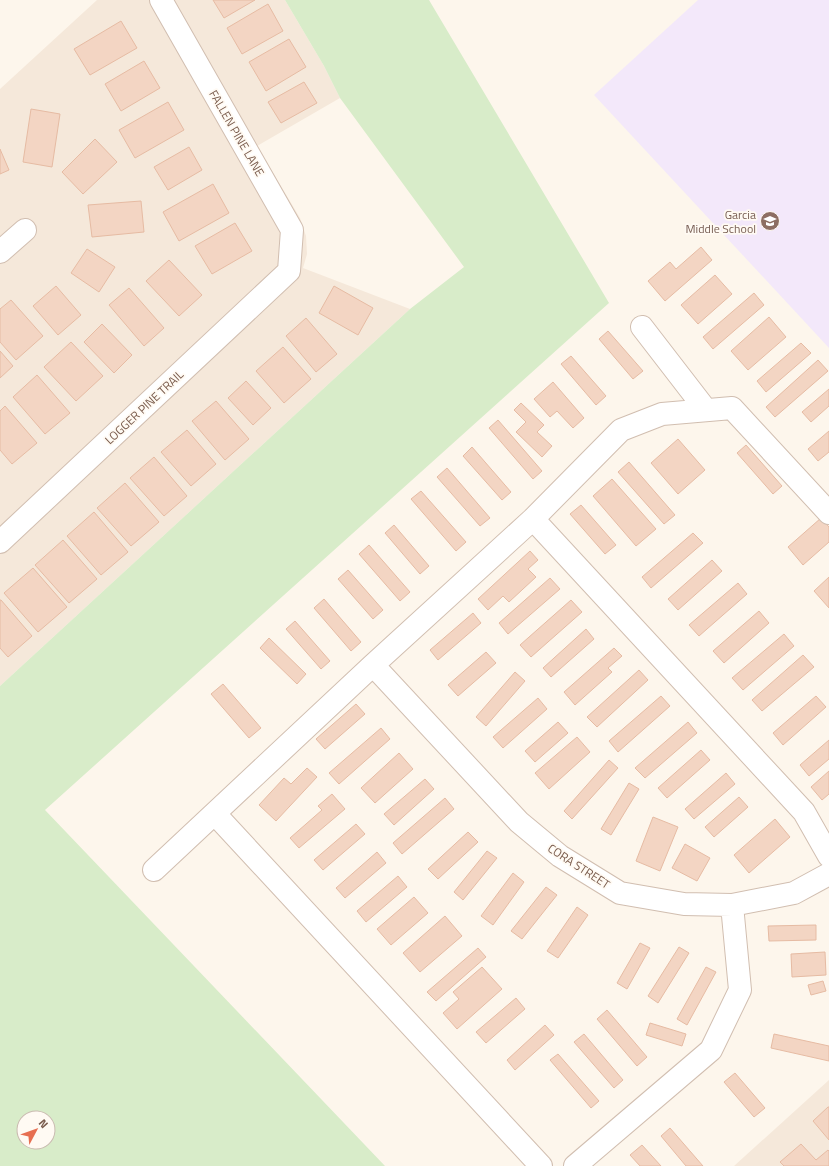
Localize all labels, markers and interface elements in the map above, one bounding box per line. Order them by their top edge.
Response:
street label: FALLEN PINE LANE [205,86,270,180]
place label: Garcia Middle School [685,205,756,238]
school or university icon: Garcia Middle School [759,210,781,232]
street label: LOGGER PINE TRAIL [100,365,188,449]
street label: CORA STREET [544,839,615,894]
north arrow [16,1110,56,1150]
text: N [35,1115,52,1132]

